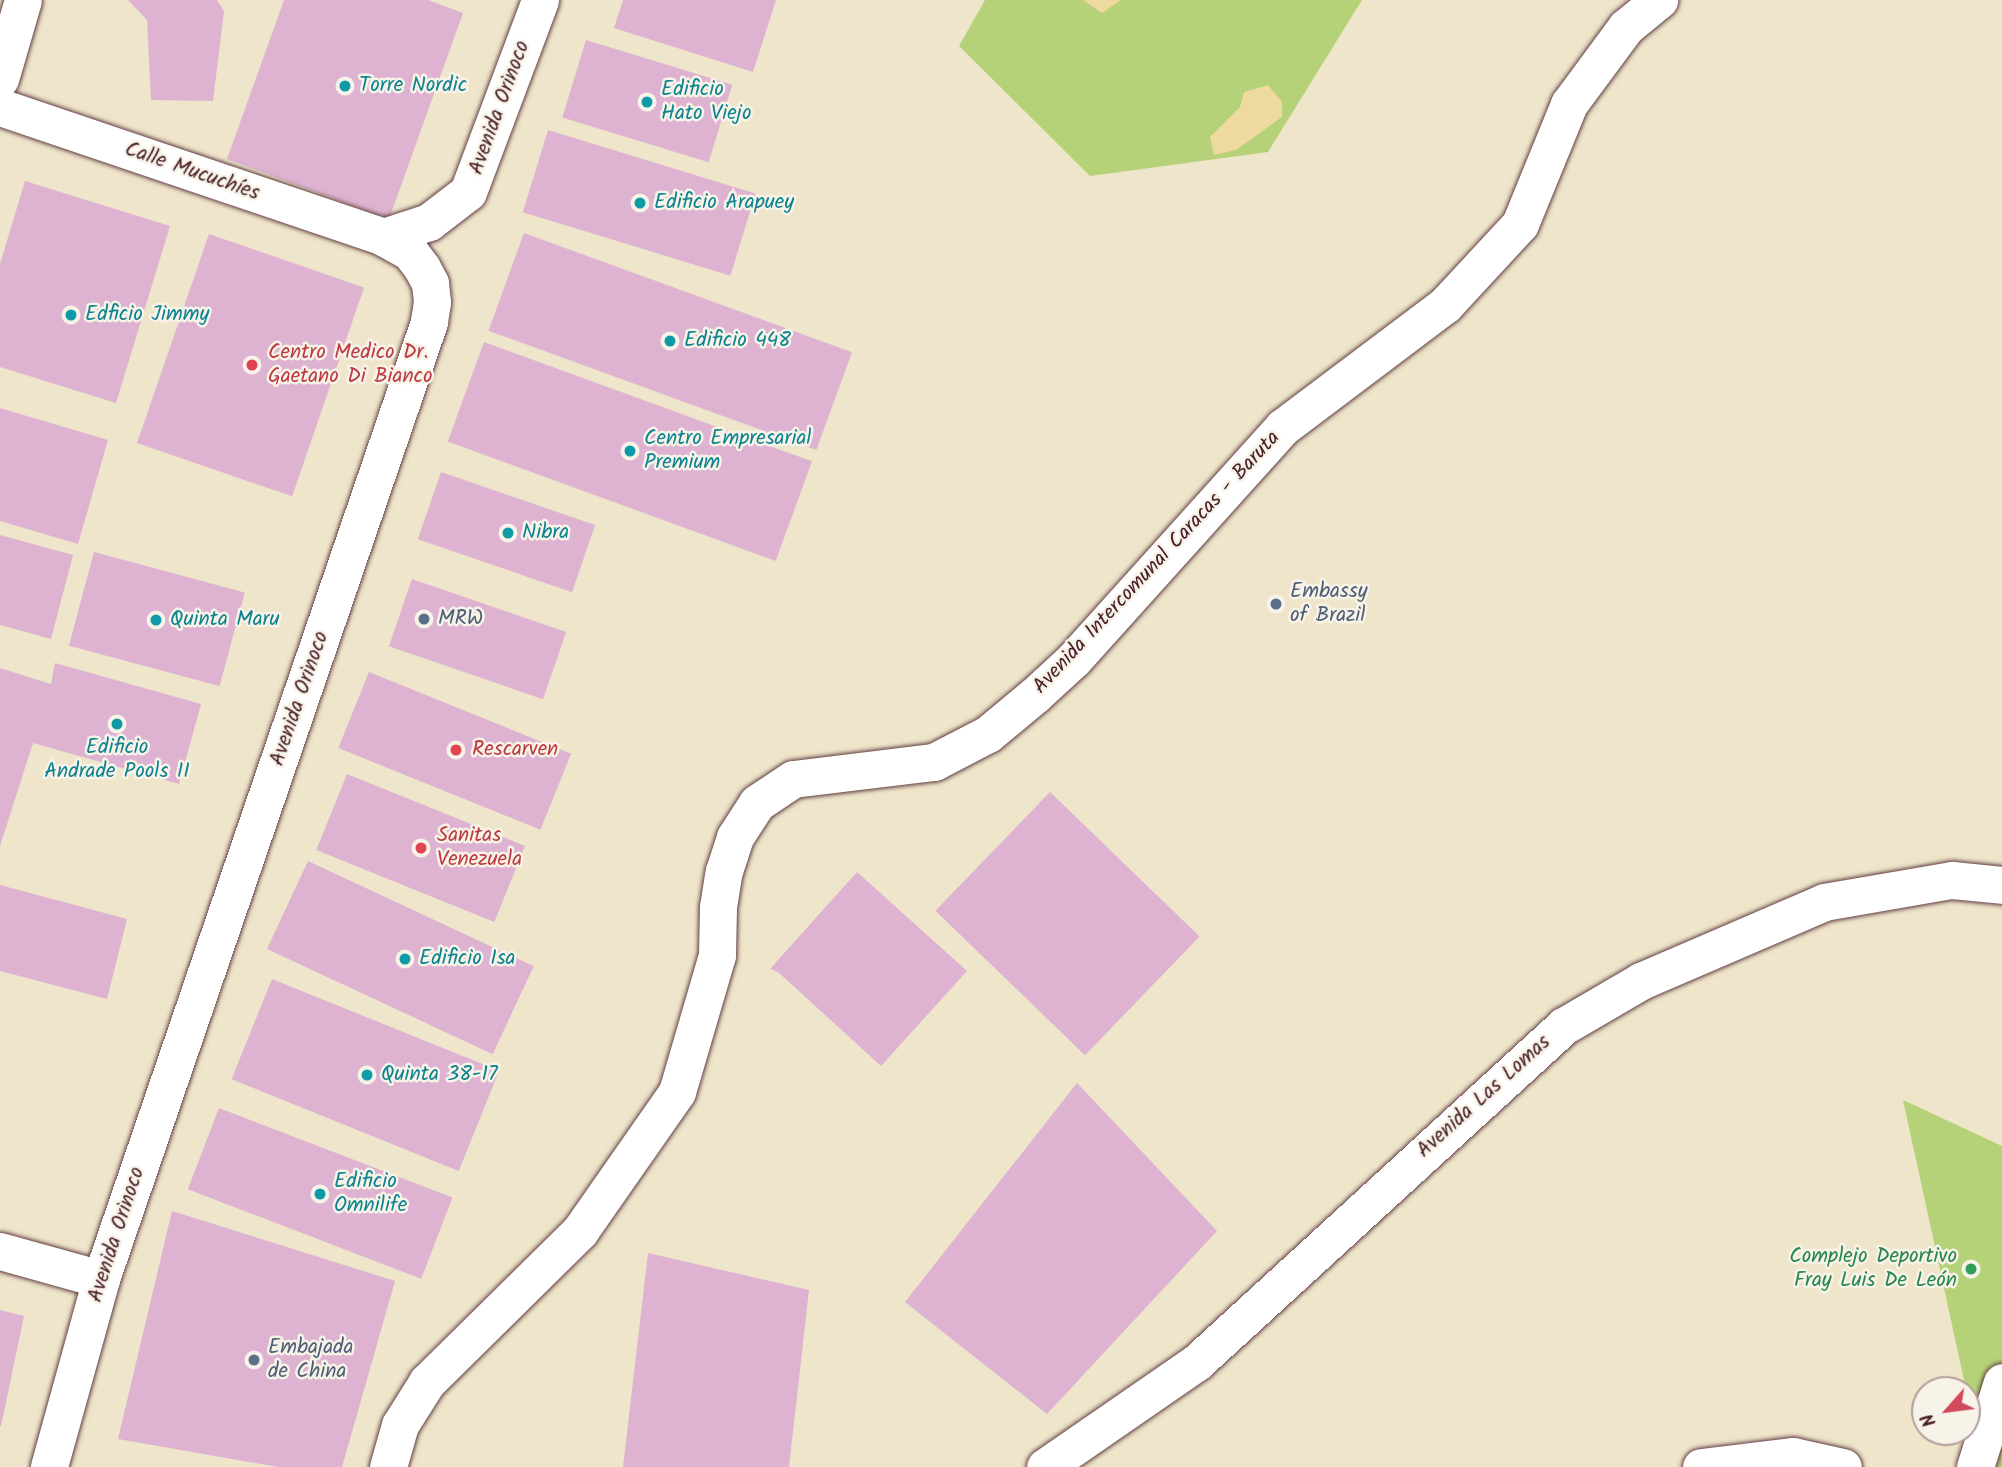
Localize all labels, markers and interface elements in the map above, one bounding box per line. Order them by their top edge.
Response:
street label: Avenida Orinoco [464,38,536,178]
place label: Torre Nordic [359,73,467,99]
place label: Edificio Hato Viejo [661,77,751,127]
marker: Torre Nordic [337,78,353,94]
marker: Edificio Hato Viejo [639,94,655,110]
street label: Calle Mucuchíes [121,137,263,207]
place label: Edificio Arapuey [654,190,794,216]
marker: Edificio Arapuey [632,195,648,211]
place label: Edficio Jimmy [85,302,209,328]
marker: Edficio Jimmy [63,307,79,323]
place label: Edificio 448 [684,328,791,354]
marker: Edificio 448 [662,333,678,349]
place label: Centro Medico Dr. Gaetano Di Bianco [268,340,432,390]
marker: Centro Medico Dr. Gaetano Di Bianco [242,355,262,375]
place label: Centro Empresarial Premium [644,426,811,476]
street label: Avenida Intercomunal Caracas - Baruta [1028,426,1286,700]
marker: Centro Empresarial Premium [622,443,638,459]
place label: Nibra [522,520,569,546]
marker: Nibra [500,525,516,541]
place label: Embassy of Brazil [1290,579,1368,629]
marker: Embassy of Brazil [1268,596,1284,612]
place label: MRW [438,606,483,632]
place label: Quinta Maru [170,607,280,633]
marker: MRW [416,611,432,627]
marker: Quinta Maru [148,612,164,628]
street label: Avenida Orinoco [265,629,335,769]
marker: Edificio Andrade Pools II [109,716,125,732]
place label: Edificio Andrade Pools II [44,735,190,785]
place label: Rescarven [472,737,558,763]
marker: Rescarven [446,740,466,760]
place label: Sanitas Venezuela [437,823,522,873]
marker: Sanitas Venezuela [411,838,431,858]
place label: Edificio Isa [419,946,515,972]
marker: Edificio Isa [397,951,413,967]
street label: Avenida Las Lomas [1412,1030,1556,1164]
place label: Quinta 38-17 [381,1062,498,1088]
marker: Quinta 38-17 [359,1067,375,1083]
street label: Avenida Orinoco [83,1164,151,1306]
place label: Edificio Omnilife [334,1169,407,1219]
marker: Edificio Omnilife [312,1186,328,1202]
place label: Complejo Deportivo Fray Luis De León [1789,1244,1957,1294]
marker: Complejo Deportivo Fray Luis De León [1963,1261,1979,1277]
place label: Embajada de China [268,1335,353,1385]
marker: Embajada de China [246,1352,262,1368]
north arrow [1911,1376,1981,1446]
text: N [1913,1408,1945,1432]

